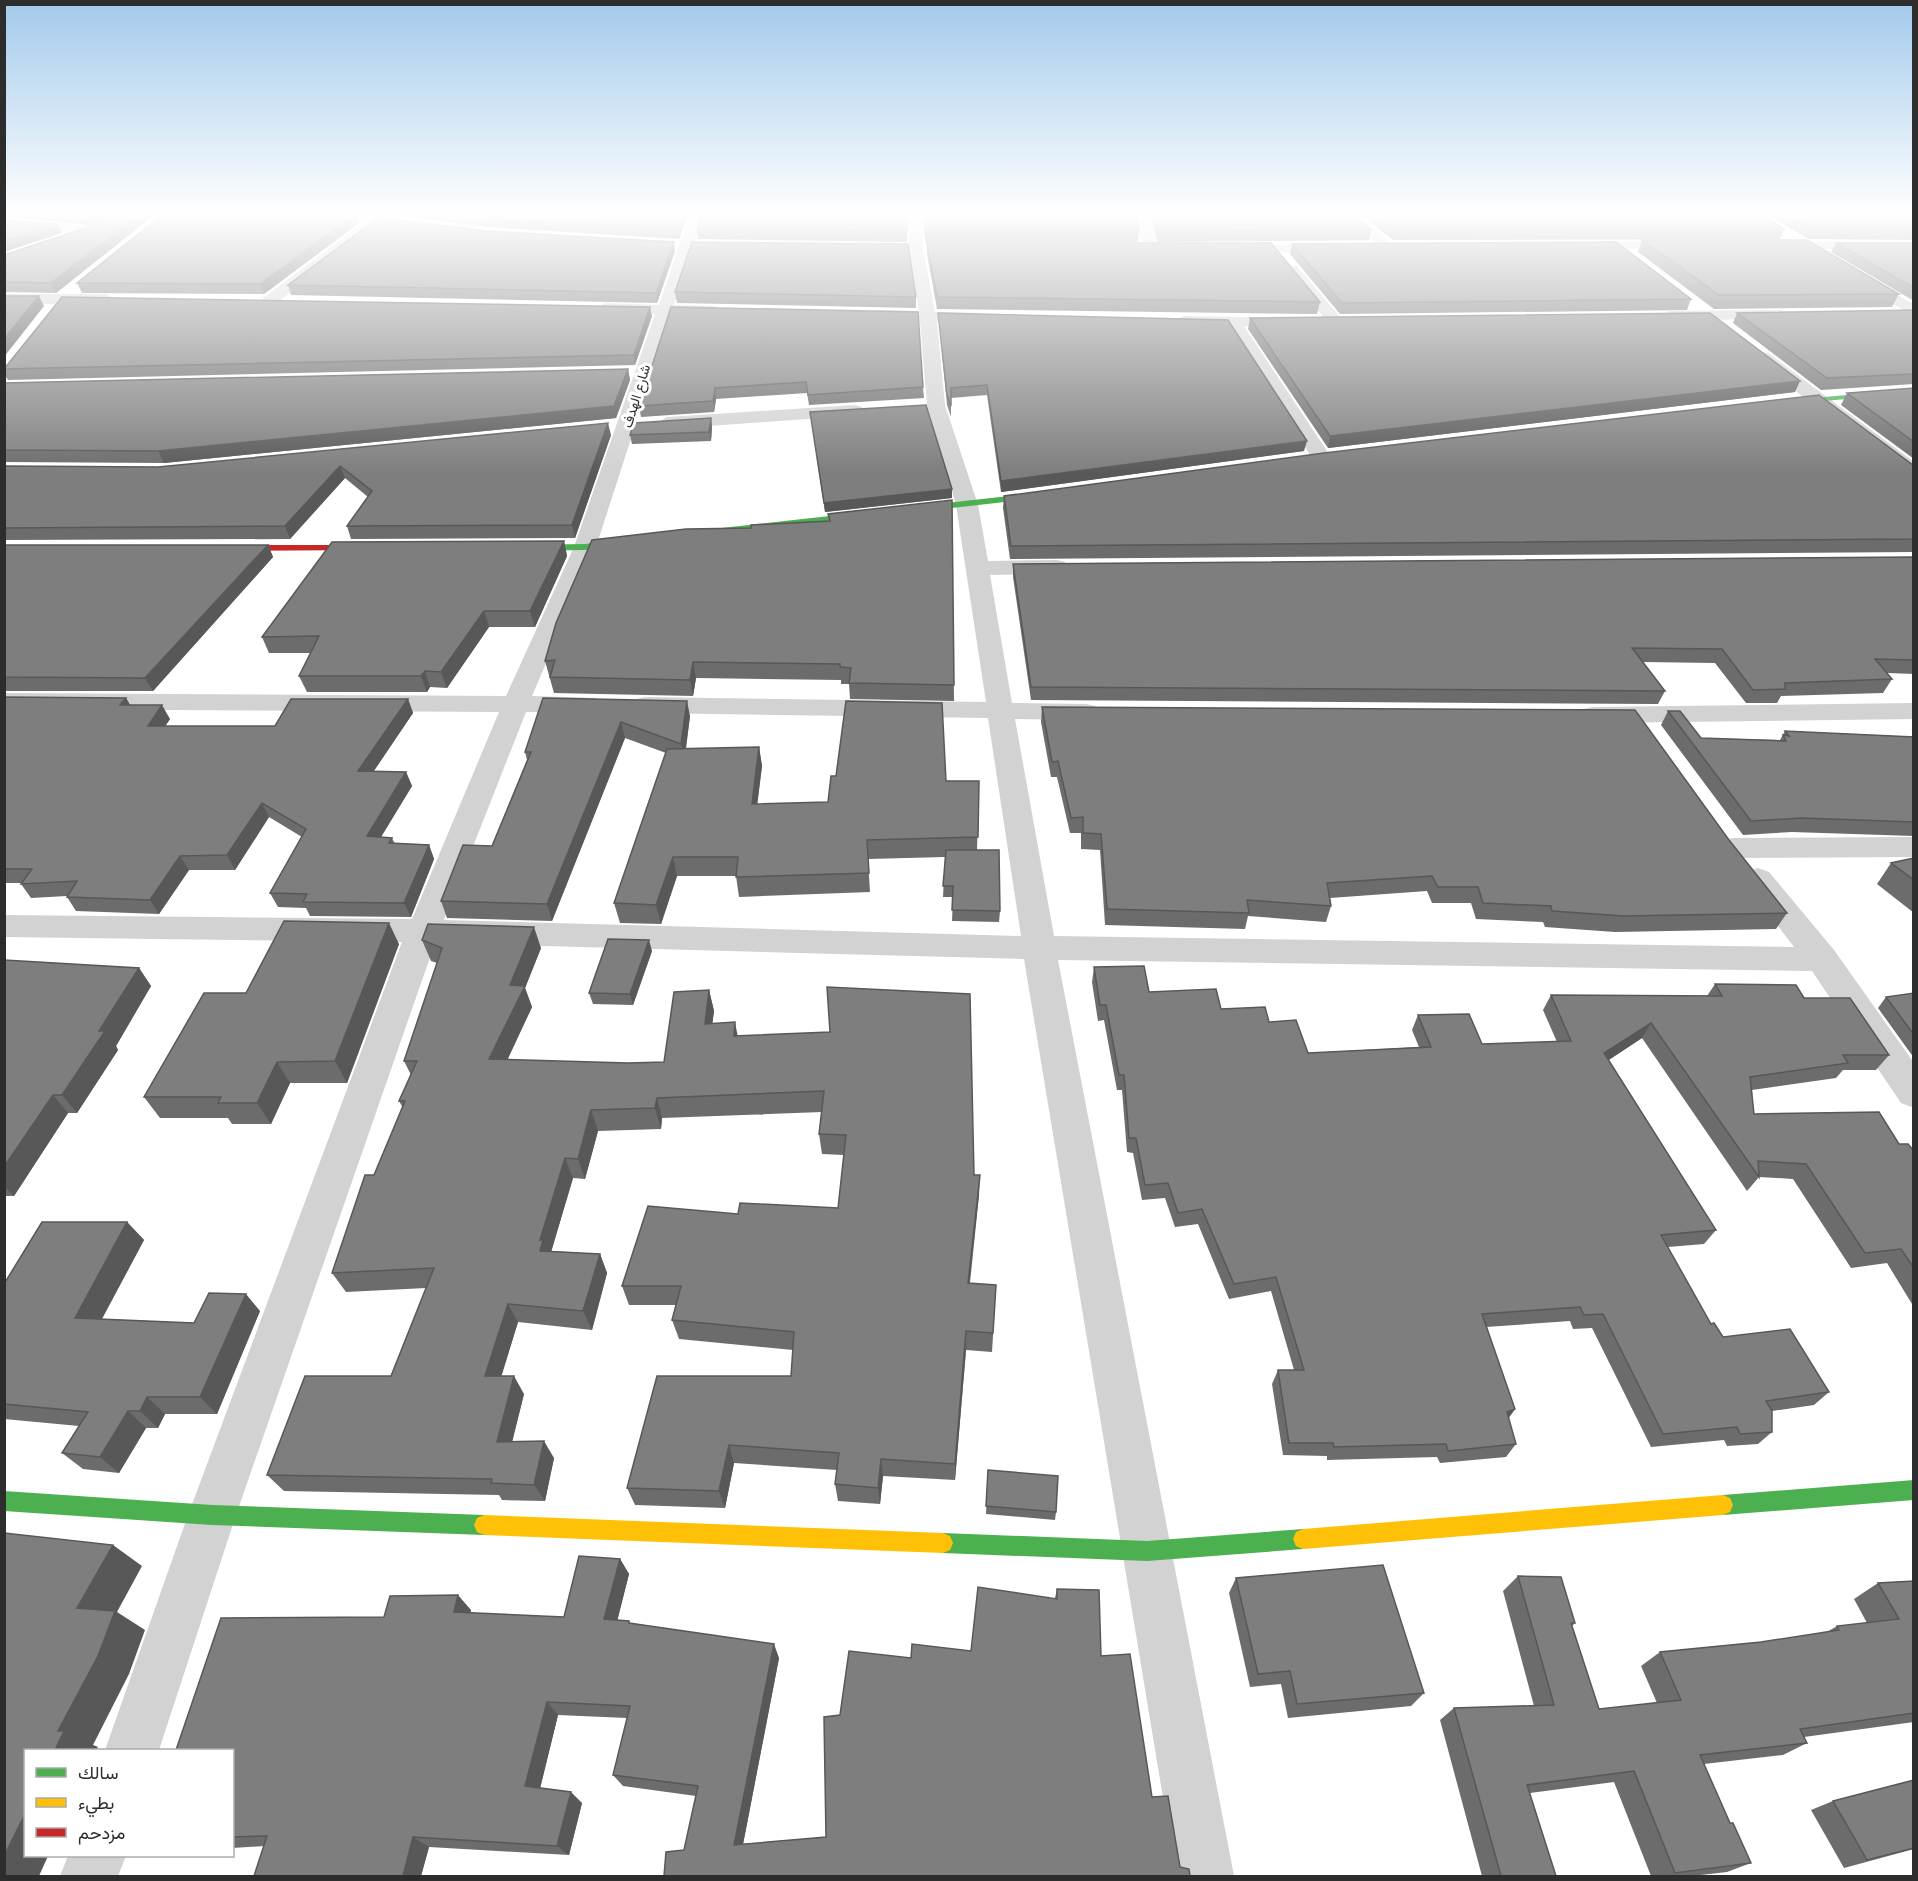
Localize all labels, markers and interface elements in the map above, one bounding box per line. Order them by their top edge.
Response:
street label: شارع الهدف [617,362,656,431]
legend [24,1749,234,1857]
text: سالك [78,1760,118,1784]
text: بطيء [78,1790,114,1818]
text: مزدحم [78,1820,125,1845]

